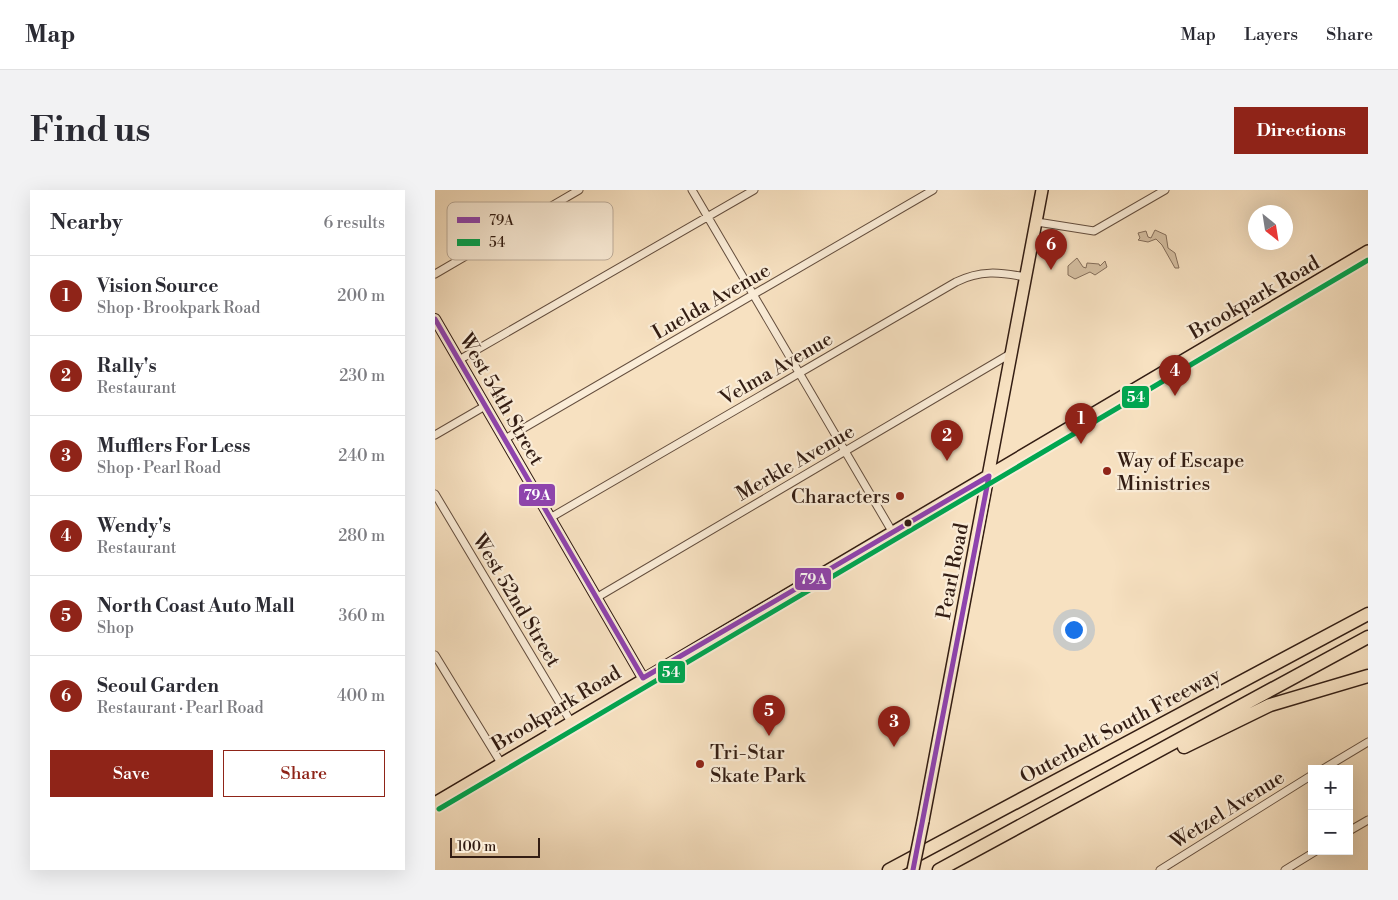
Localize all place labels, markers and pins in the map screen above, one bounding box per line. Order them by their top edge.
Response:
pin: 6 [1035,229,1067,270]
pin: 4 [1159,355,1191,396]
pin: 1 [1065,403,1097,444]
pin: 2 [931,420,963,461]
place label: Way of Escape Ministries [1116,449,1244,497]
marker: Way of Escape Ministries [1101,465,1113,477]
place label: Characters [791,485,890,510]
marker: Characters [894,490,906,502]
unlabelled marker [903,518,913,528]
pin: 5 [753,695,785,736]
pin: 3 [878,706,910,747]
place label: Tri-Star Skate Park [710,741,807,789]
marker: Tri-Star Skate Park [694,758,706,770]

